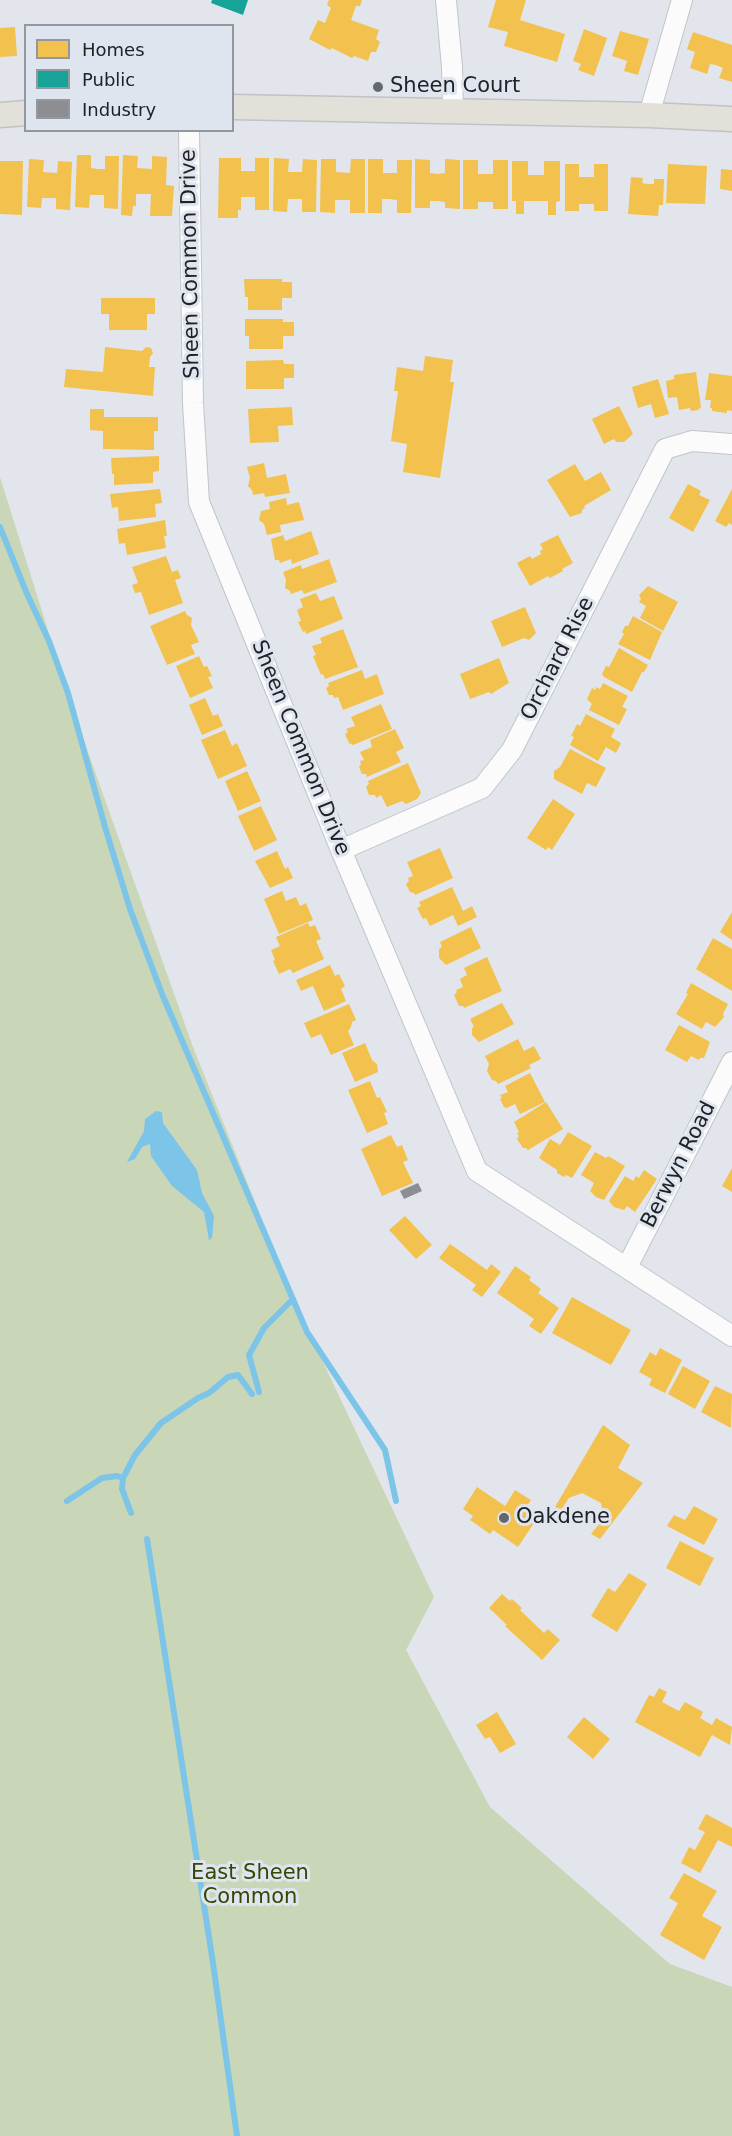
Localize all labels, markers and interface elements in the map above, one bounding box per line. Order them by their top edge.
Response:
legend [24,24,234,132]
text: Homes [82,39,145,60]
text: Public [82,69,135,90]
place label: Sheen Court [390,74,520,100]
marker: Sheen Court [371,80,385,94]
text: Industry [82,99,156,120]
street label: Sheen Common Drive [176,149,206,379]
street label: Orchard Rise [516,593,600,725]
street label: Sheen Common Drive [245,637,355,859]
street label: Berwyn Road [636,1098,722,1232]
place label: Oakdene [516,1505,610,1531]
marker: Oakdene [497,1511,511,1525]
park label: East Sheen Common [191,1861,309,1911]

